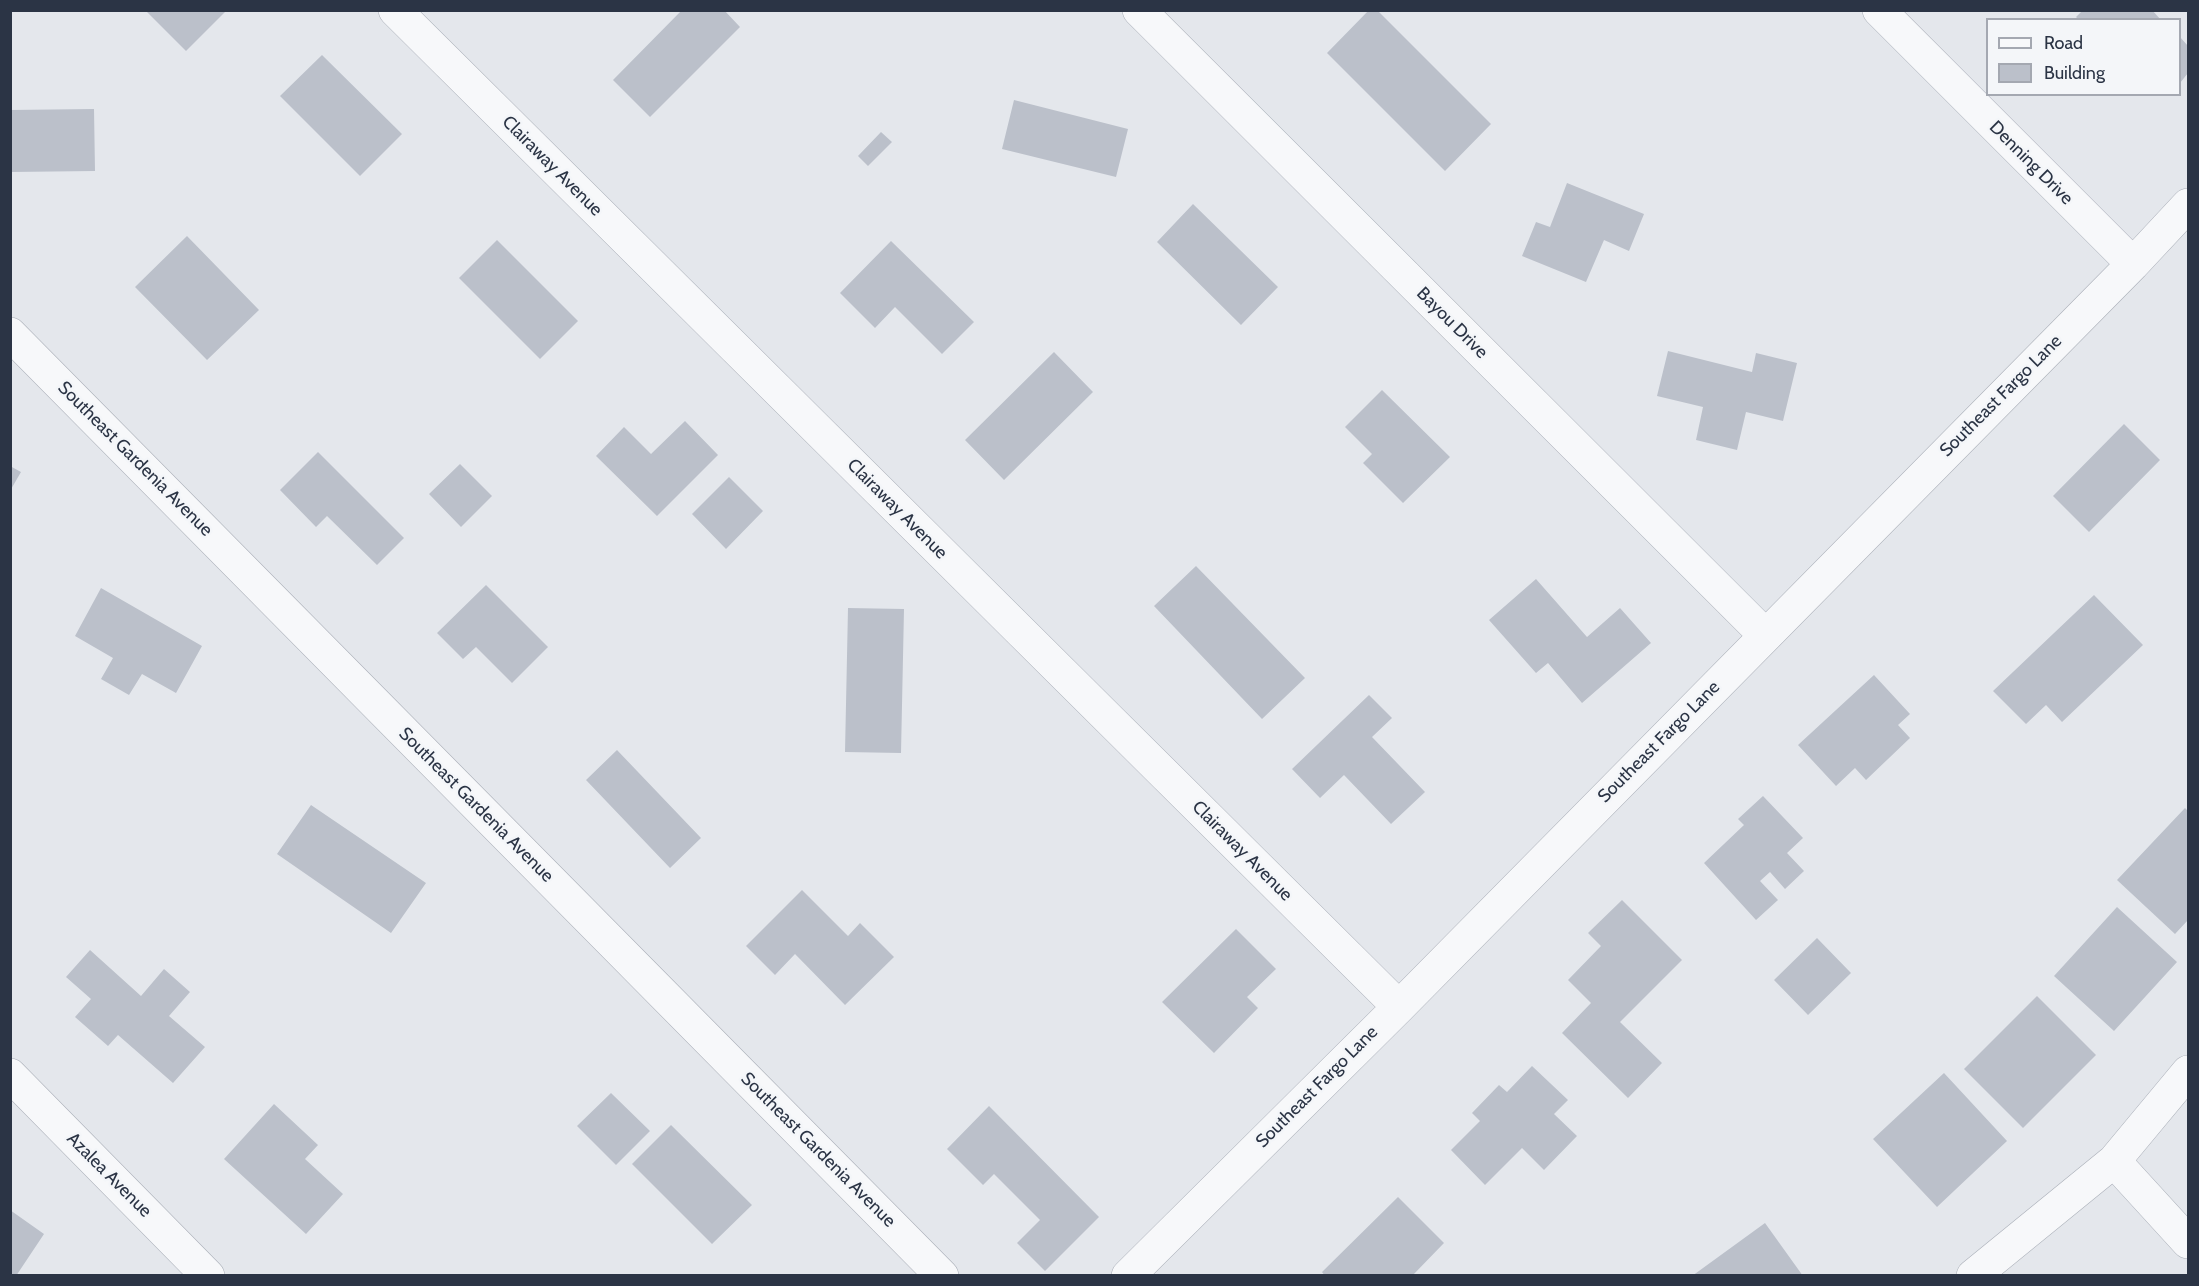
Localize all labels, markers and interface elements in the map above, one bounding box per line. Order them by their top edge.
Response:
legend [1986,18,2181,96]
text: Road [2044,32,2083,54]
text: Building [2044,62,2105,84]
street label: Clairaway Avenue [497,111,607,221]
street label: Denning Drive [1985,117,2077,209]
street label: Bayou Drive [1412,283,1492,363]
street label: Southeast Fargo Lane [1936,331,2066,461]
street label: Southeast Gardenia Avenue [53,377,217,541]
street label: Clairaway Avenue [842,454,952,564]
street label: Southeast Fargo Lane [1594,677,1724,807]
street label: Southeast Gardenia Avenue [394,723,558,887]
street label: Clairaway Avenue [1187,796,1297,906]
street label: Southeast Fargo Lane [1252,1022,1382,1152]
street label: Southeast Gardenia Avenue [736,1068,900,1232]
street label: Azalea Avenue [62,1128,156,1222]

